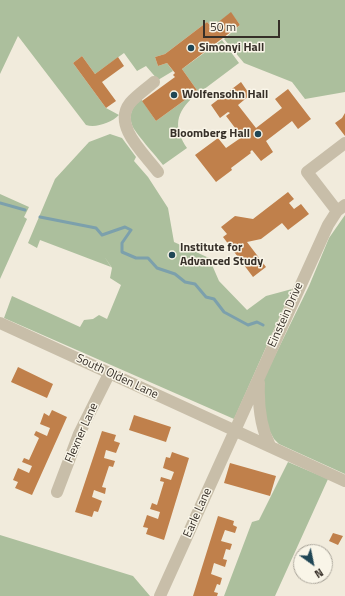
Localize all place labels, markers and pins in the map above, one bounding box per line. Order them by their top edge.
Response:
place label: Simonyi Hall [199,41,264,55]
marker: Simonyi Hall [186,43,196,53]
place label: Wolfensohn Hall [182,88,268,102]
marker: Wolfensohn Hall [169,90,179,100]
place label: Bloomberg Hall [170,127,250,141]
marker: Bloomberg Hall [253,129,263,139]
place label: Institute for Advanced Study [180,241,263,269]
marker: Institute for Advanced Study [167,250,177,260]

